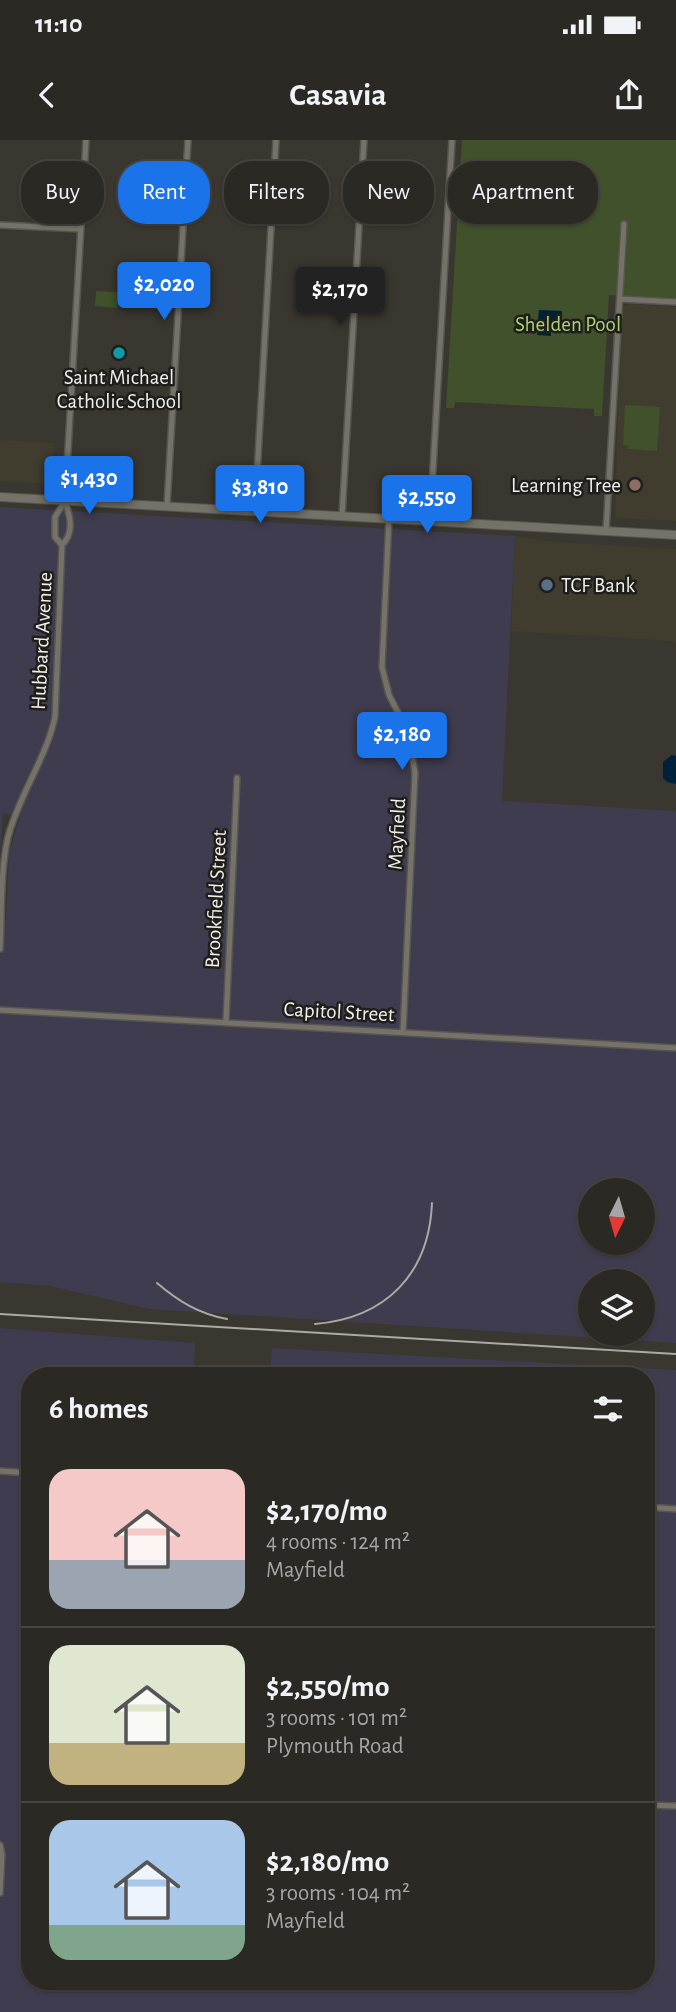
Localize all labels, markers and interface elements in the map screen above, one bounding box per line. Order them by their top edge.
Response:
text: 11:10 [35,11,83,37]
icon: back [28,76,66,114]
icon: share [610,76,648,114]
text: Casavia [289,79,387,111]
chip: Buy [21,161,104,224]
chip: Rent [118,161,210,224]
chip: Filters [224,161,329,224]
chip: New [343,161,434,224]
chip: Apartment [448,161,598,224]
pin: $2,020 [107,262,221,322]
pin: $2,170 [283,268,397,327]
text: $2,020 [133,273,195,296]
text: $2,170 [312,278,368,301]
park label: Shelden Pool [515,314,621,335]
marker: Saint Michael Catholic School [111,345,127,361]
place label: Saint Michael Catholic School [57,367,181,412]
pin: $1,430 [32,456,146,516]
pin: $3,810 [203,466,317,525]
text: $1,430 [60,467,118,490]
place label: Learning Tree [511,475,621,496]
text: $3,810 [231,476,289,499]
pin: $2,550 [370,476,484,535]
marker: Learning Tree [627,477,643,493]
text: $2,550 [398,486,456,509]
street label: Hubbard Avenue [28,571,56,711]
place label: TCF Bank [561,575,636,596]
marker: TCF Bank [539,577,555,593]
pin: $2,180 [345,712,459,772]
text: $2,180 [373,723,431,746]
street label: Mayfield [385,797,409,871]
street label: Brookfield Street [202,829,230,969]
street label: Capitol Street [283,999,395,1025]
north arrow [578,1178,654,1255]
map controls [578,1178,655,1346]
button: layers [578,1269,655,1346]
icon: filters [589,1390,627,1428]
text: 6 homes [49,1394,149,1424]
text: $2,170/mo [266,1496,387,1526]
icon: home [105,1497,189,1581]
text: 4 rooms · 124 m² [266,1531,410,1554]
text: Mayfield [266,1559,345,1582]
text: $2,550/mo [266,1672,390,1702]
icon: home [105,1673,189,1757]
text: 3 rooms · 101 m² [266,1707,407,1730]
text: Plymouth Road [266,1735,404,1758]
text: $2,180/mo [266,1847,389,1877]
icon: home [105,1848,189,1932]
text: 3 rooms · 104 m² [266,1882,410,1905]
text: Mayfield [266,1910,345,1933]

